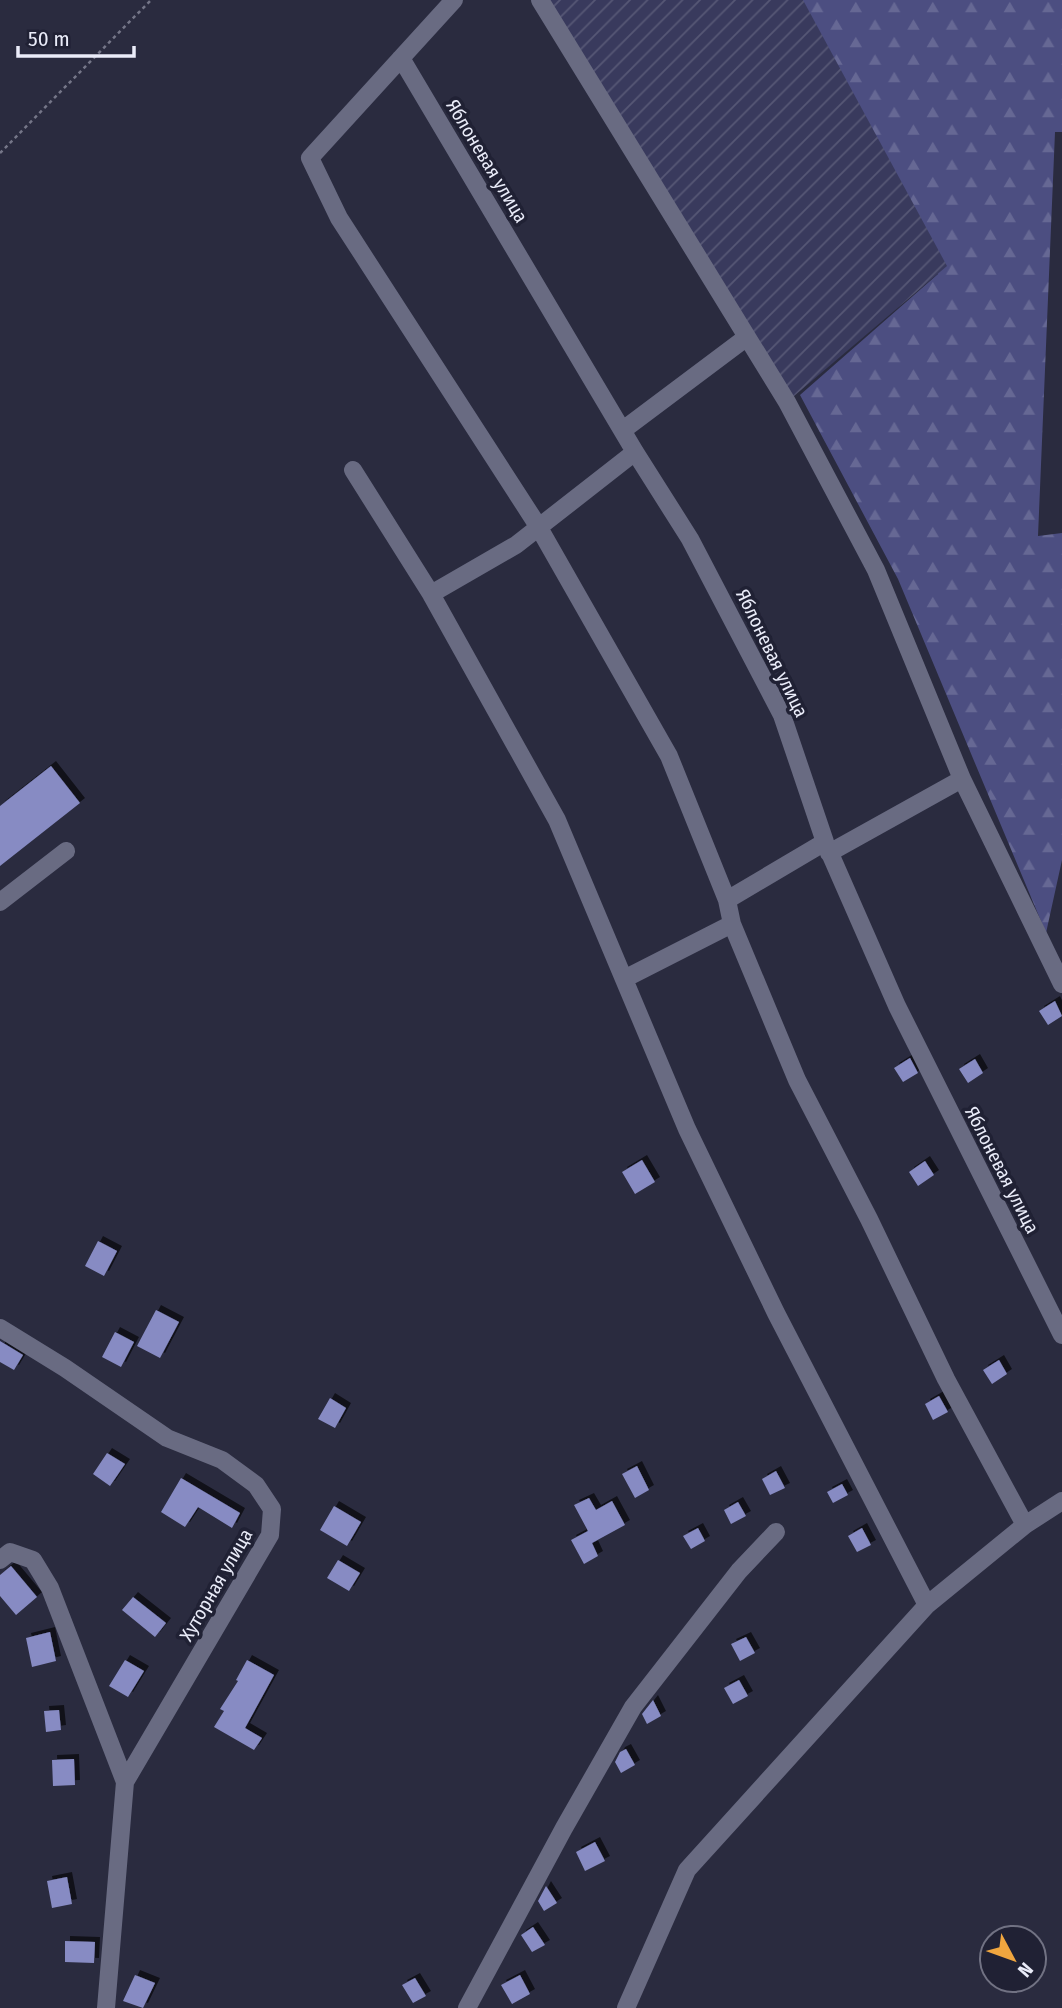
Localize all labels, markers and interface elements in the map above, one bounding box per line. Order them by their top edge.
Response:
scale bar [18,14,133,58]
text: 50 m [28,26,70,52]
street label: Яблоневая улица [441,95,533,227]
street label: Яблоневая улица [731,585,813,721]
street label: Яблоневая улица [960,1103,1044,1237]
street label: Хуторная улица [175,1525,257,1645]
north arrow [978,1924,1048,1994]
text: N [1013,1958,1038,1982]

